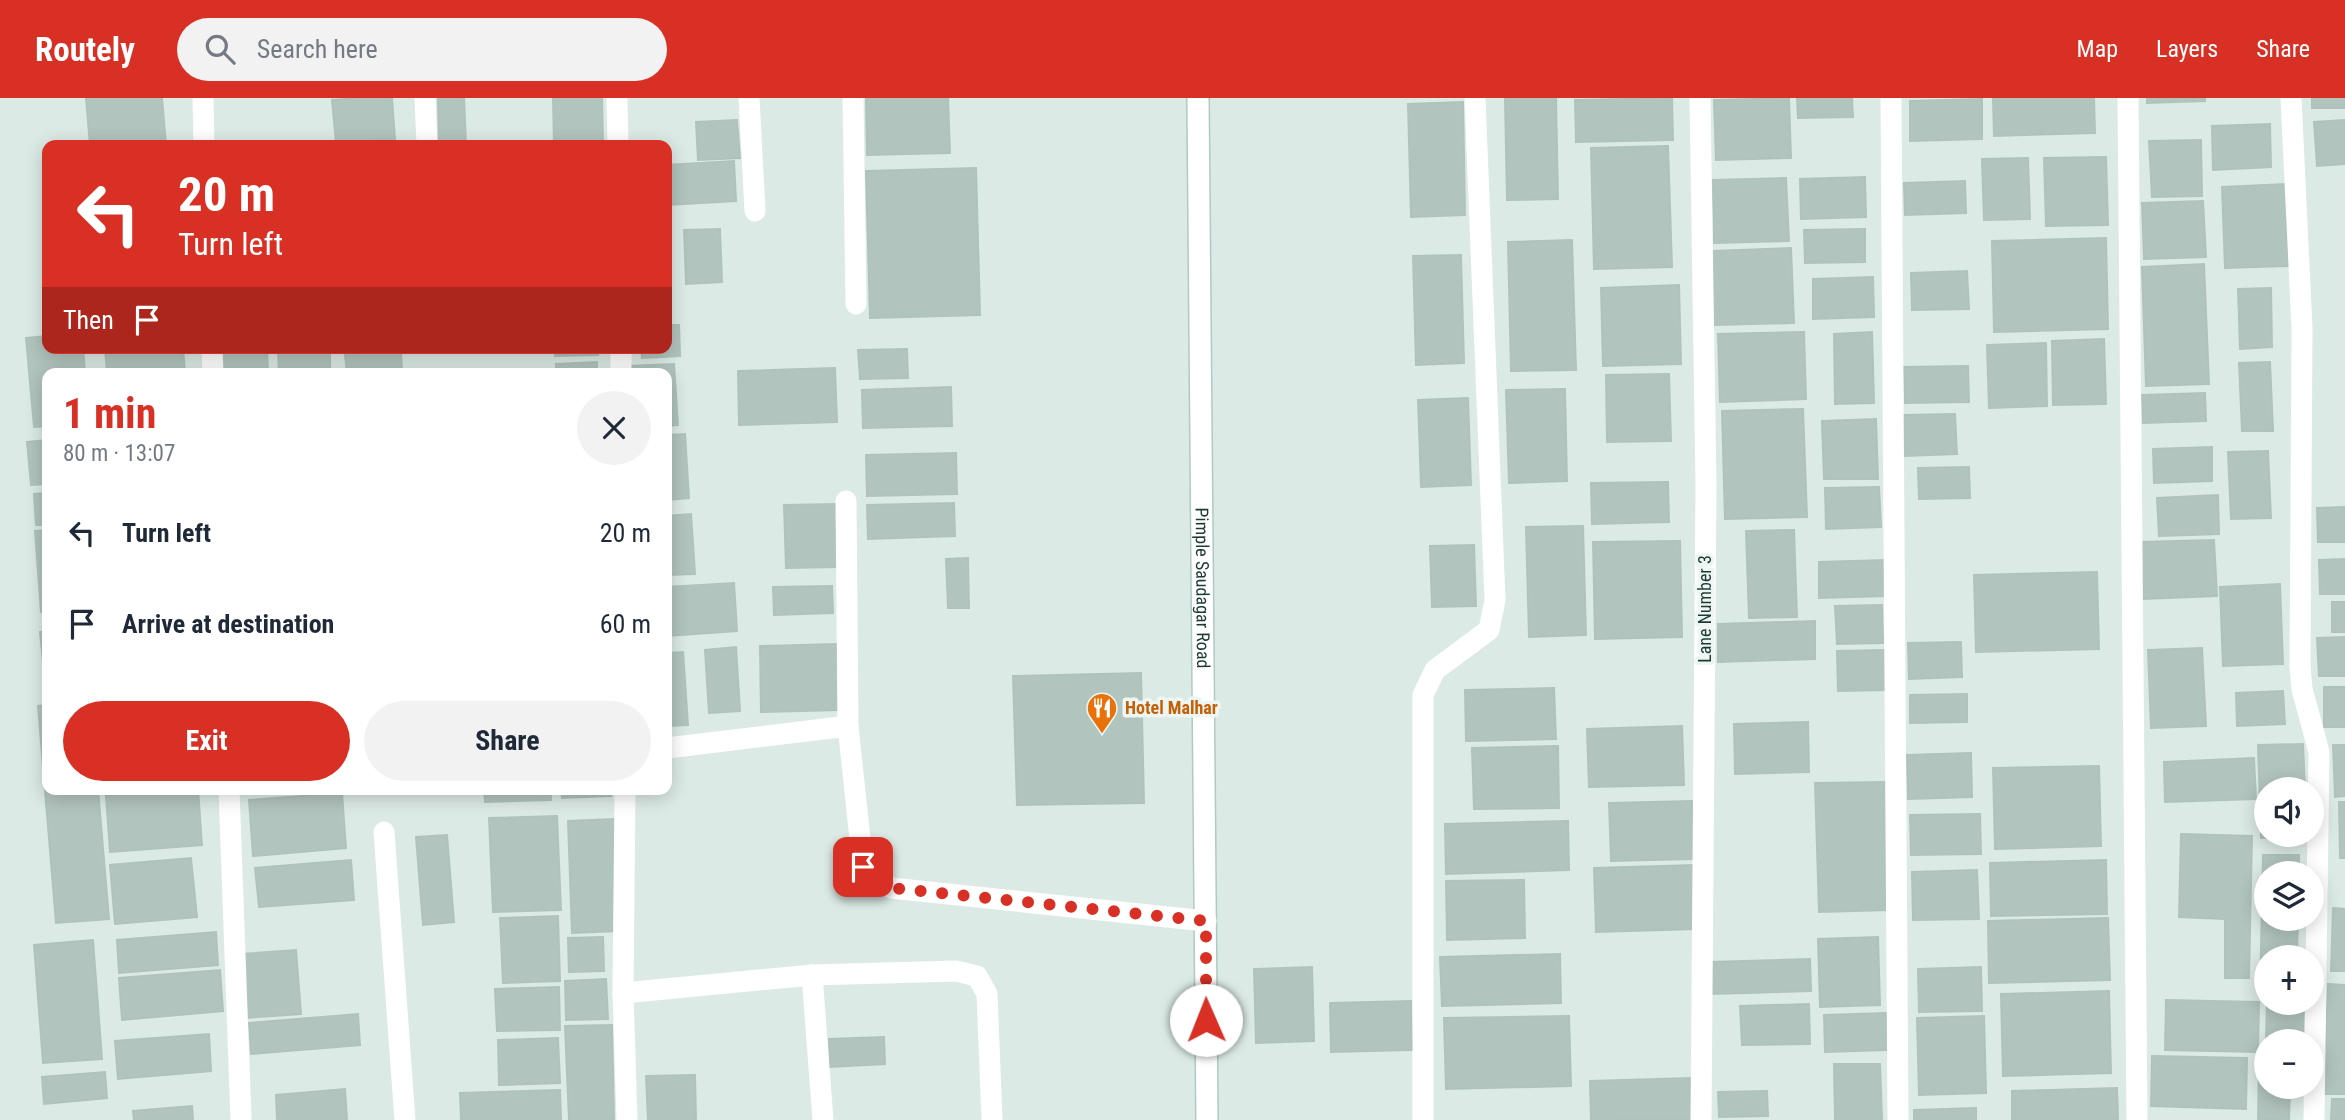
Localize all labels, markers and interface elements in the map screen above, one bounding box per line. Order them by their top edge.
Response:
search box [177,18,667,81]
text: Routely [35,30,135,69]
icon: search [201,30,239,68]
text: Search here [257,34,378,64]
text: Map [2077,35,2118,63]
text: Layers [2156,35,2218,63]
text: Share [2256,35,2310,63]
text: 20 m [178,166,275,223]
icon: left [63,168,154,259]
text: Turn left [178,225,283,263]
icon: arrive [128,301,166,339]
text: Then [63,305,114,335]
text: 1 min [63,389,156,438]
button: close [577,391,651,465]
text: 80 m · 13:07 [63,440,175,467]
street label: Pimple Saudagar Road [1192,507,1214,668]
icon: left [63,514,101,552]
text: Turn left [122,518,211,548]
text: 20 m [600,518,651,548]
street label: Lane Number 3 [1694,555,1715,663]
icon: arrive [63,605,101,643]
text: Arrive at destination [122,609,334,639]
text: 60 m [600,609,651,639]
restaurant icon: Hotel Malhar [1085,691,1119,735]
place label: Hotel Malhar [1125,697,1218,718]
button: Exit [63,701,350,781]
button: Share [364,701,651,781]
map controls [2254,777,2324,1099]
button: sound [2254,777,2324,847]
pin [833,837,893,897]
icon: arrive [844,848,882,886]
button: layers [2254,861,2324,931]
button: + [2254,945,2324,1015]
position arrow [1169,983,1243,1057]
button: − [2254,1029,2324,1099]

